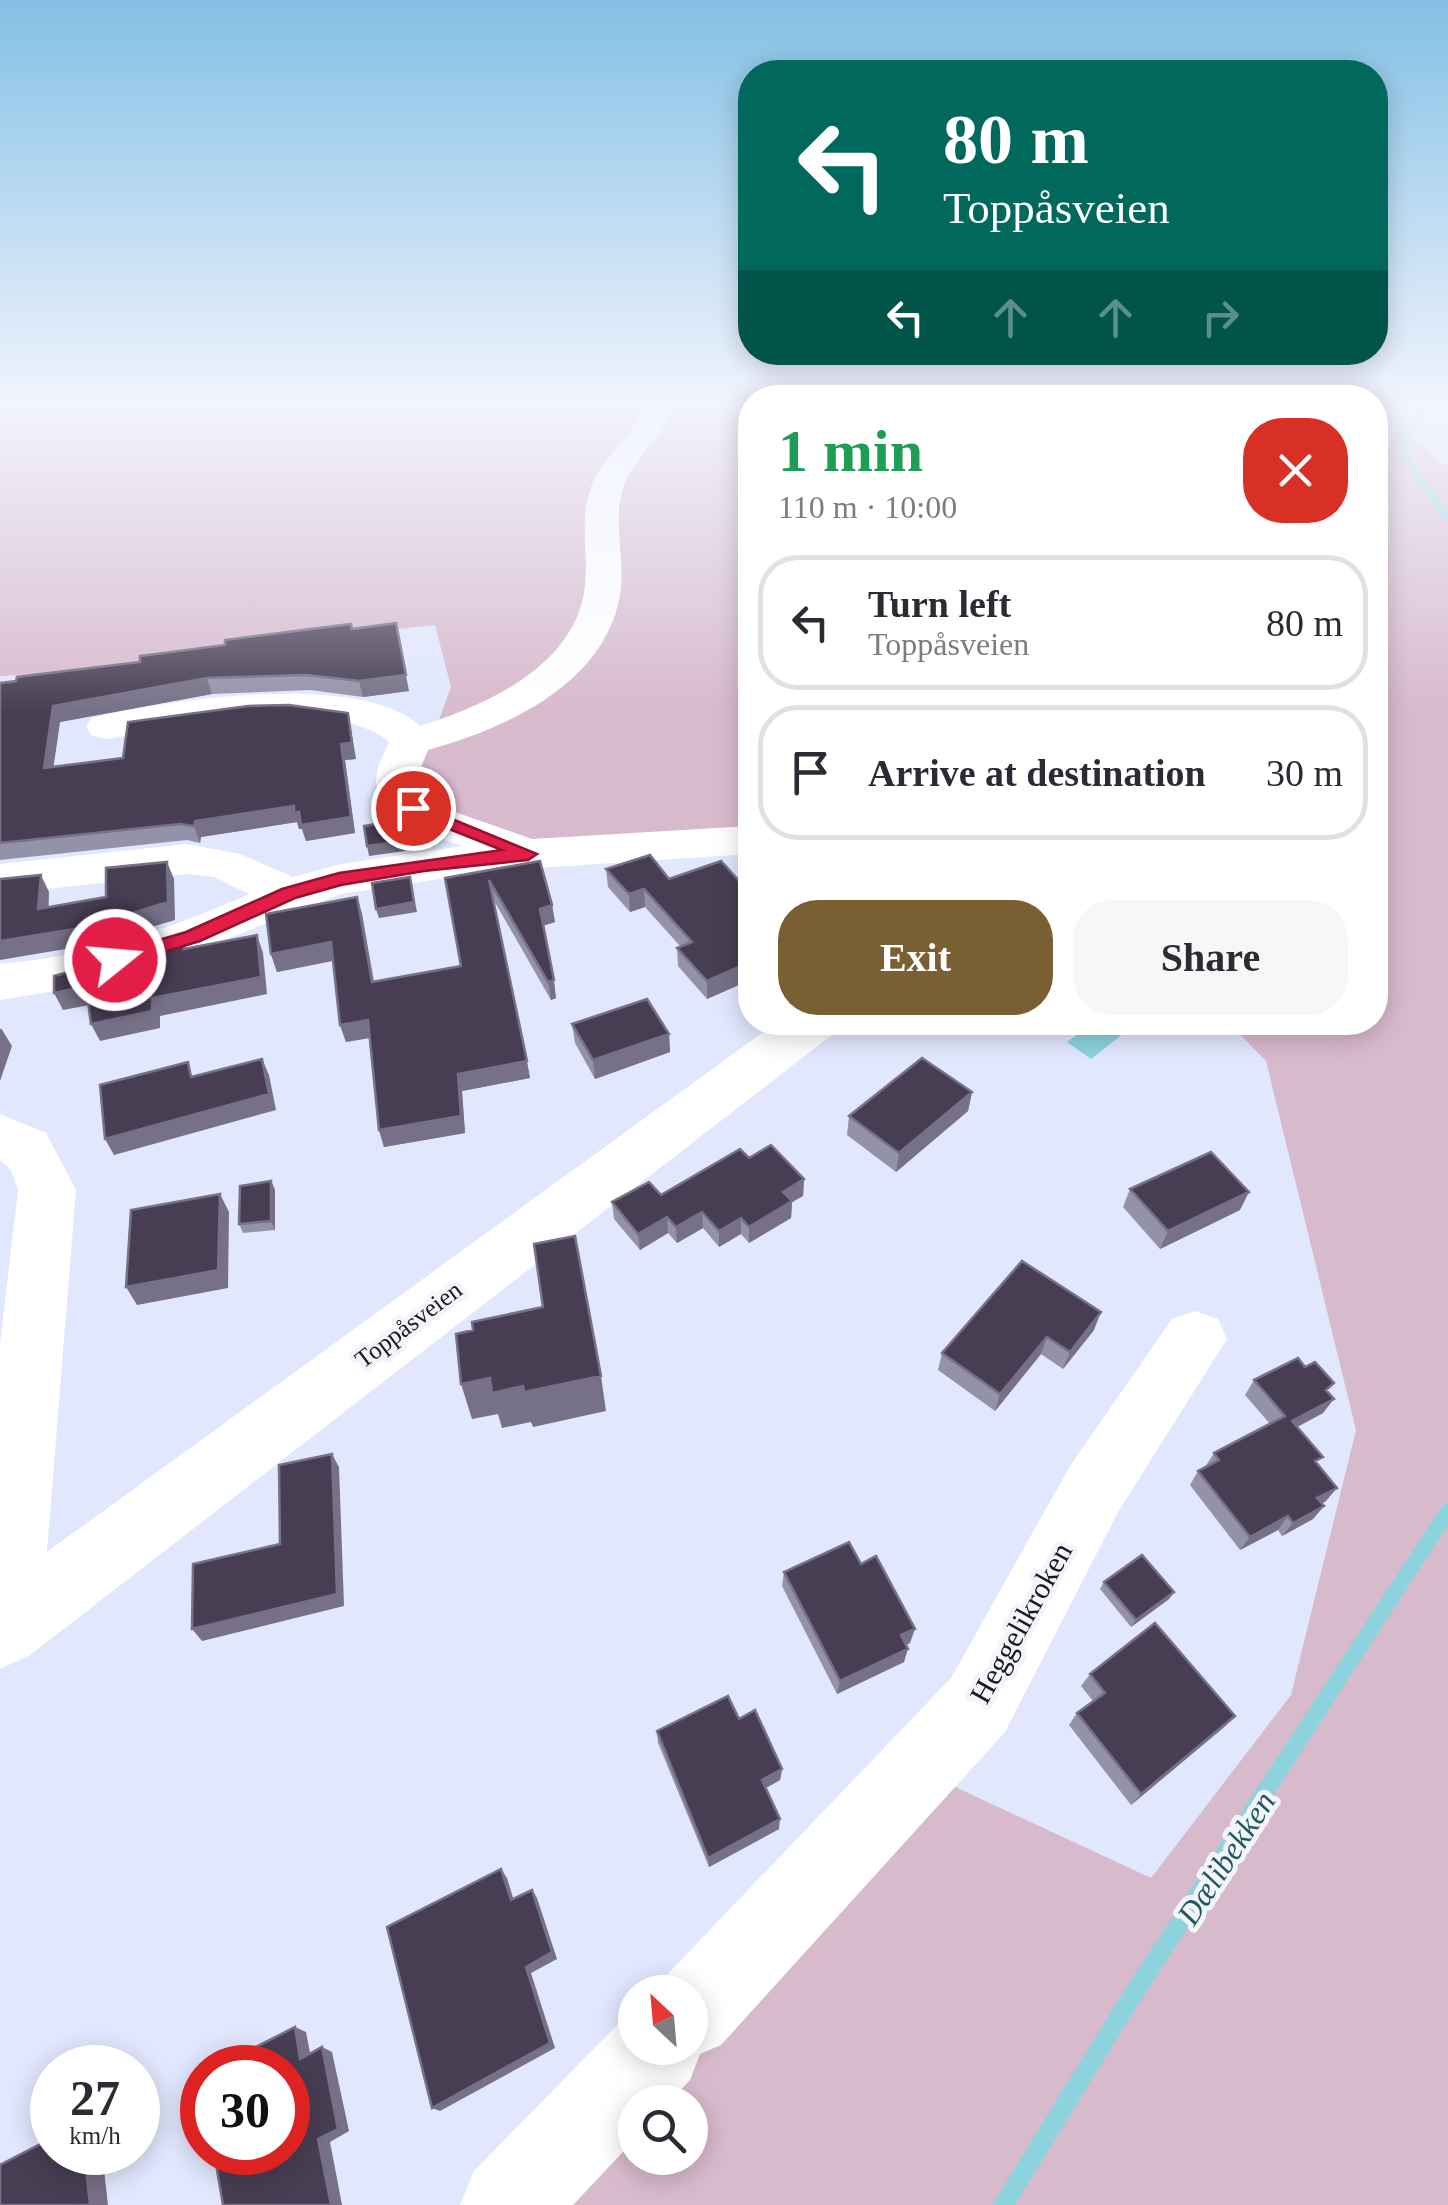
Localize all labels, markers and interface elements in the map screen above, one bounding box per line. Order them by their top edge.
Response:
icon: left [778,100,908,230]
text: 80 m [943,101,1089,178]
text: Toppåsveien [943,183,1170,233]
icon: left [878,290,933,345]
icon: ahead [983,290,1038,345]
icon: ahead [1088,290,1143,345]
icon: right [1193,290,1248,345]
text: 1 min [778,418,923,484]
button: close [1243,418,1348,523]
text: 110 m · 10:00 [778,489,957,525]
text: Turn left [868,583,1011,625]
icon: left [783,595,838,650]
text: 80 m [1266,602,1343,644]
text: Toppåsveien [868,626,1029,662]
icon: arrive [783,745,838,800]
text: Arrive at destination [868,752,1206,794]
text: 30 m [1266,752,1343,794]
pin [371,766,456,851]
icon: arrive [386,781,441,836]
button: Exit [778,900,1053,1015]
button: Share [1073,900,1348,1015]
position arrow [63,908,167,1012]
street label: Toppåsveien [350,1275,467,1373]
street label: Heggelikroken [963,1537,1078,1709]
water label: Dælibekken [1169,1785,1282,1932]
north arrow [618,1975,708,2065]
map controls [618,1975,708,2175]
speed limit sign: 30 [180,2045,310,2175]
text: 27 [70,2070,120,2126]
button: search [618,2085,708,2175]
text: km/h [69,2122,121,2149]

